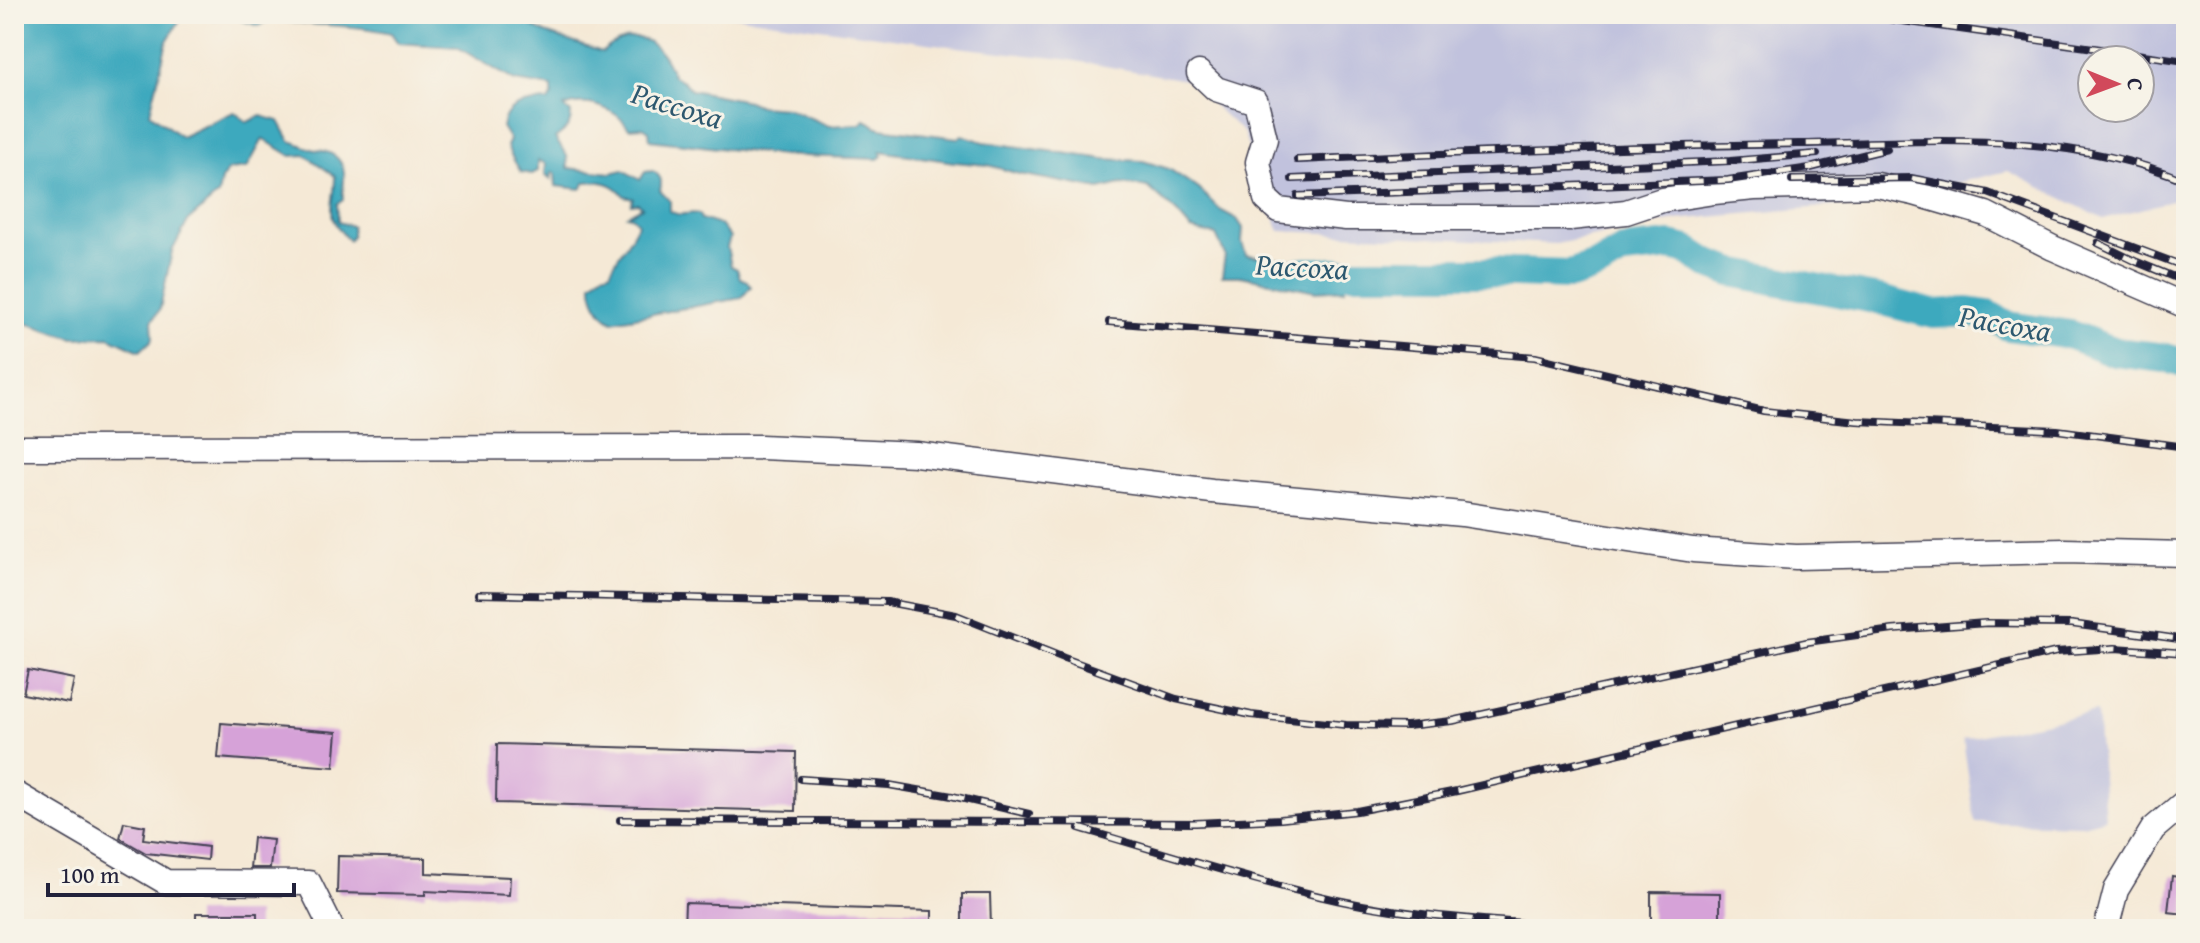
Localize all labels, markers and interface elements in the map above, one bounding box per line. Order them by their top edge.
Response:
north arrow [2076,44,2156,124]
water label: Рассоха [626,70,728,140]
text: С [2120,78,2152,91]
water label: Рассоха [1254,242,1350,290]
water label: Рассоха [1955,293,2055,353]
scale bar [48,847,294,897]
text: 100 m [60,857,120,892]

